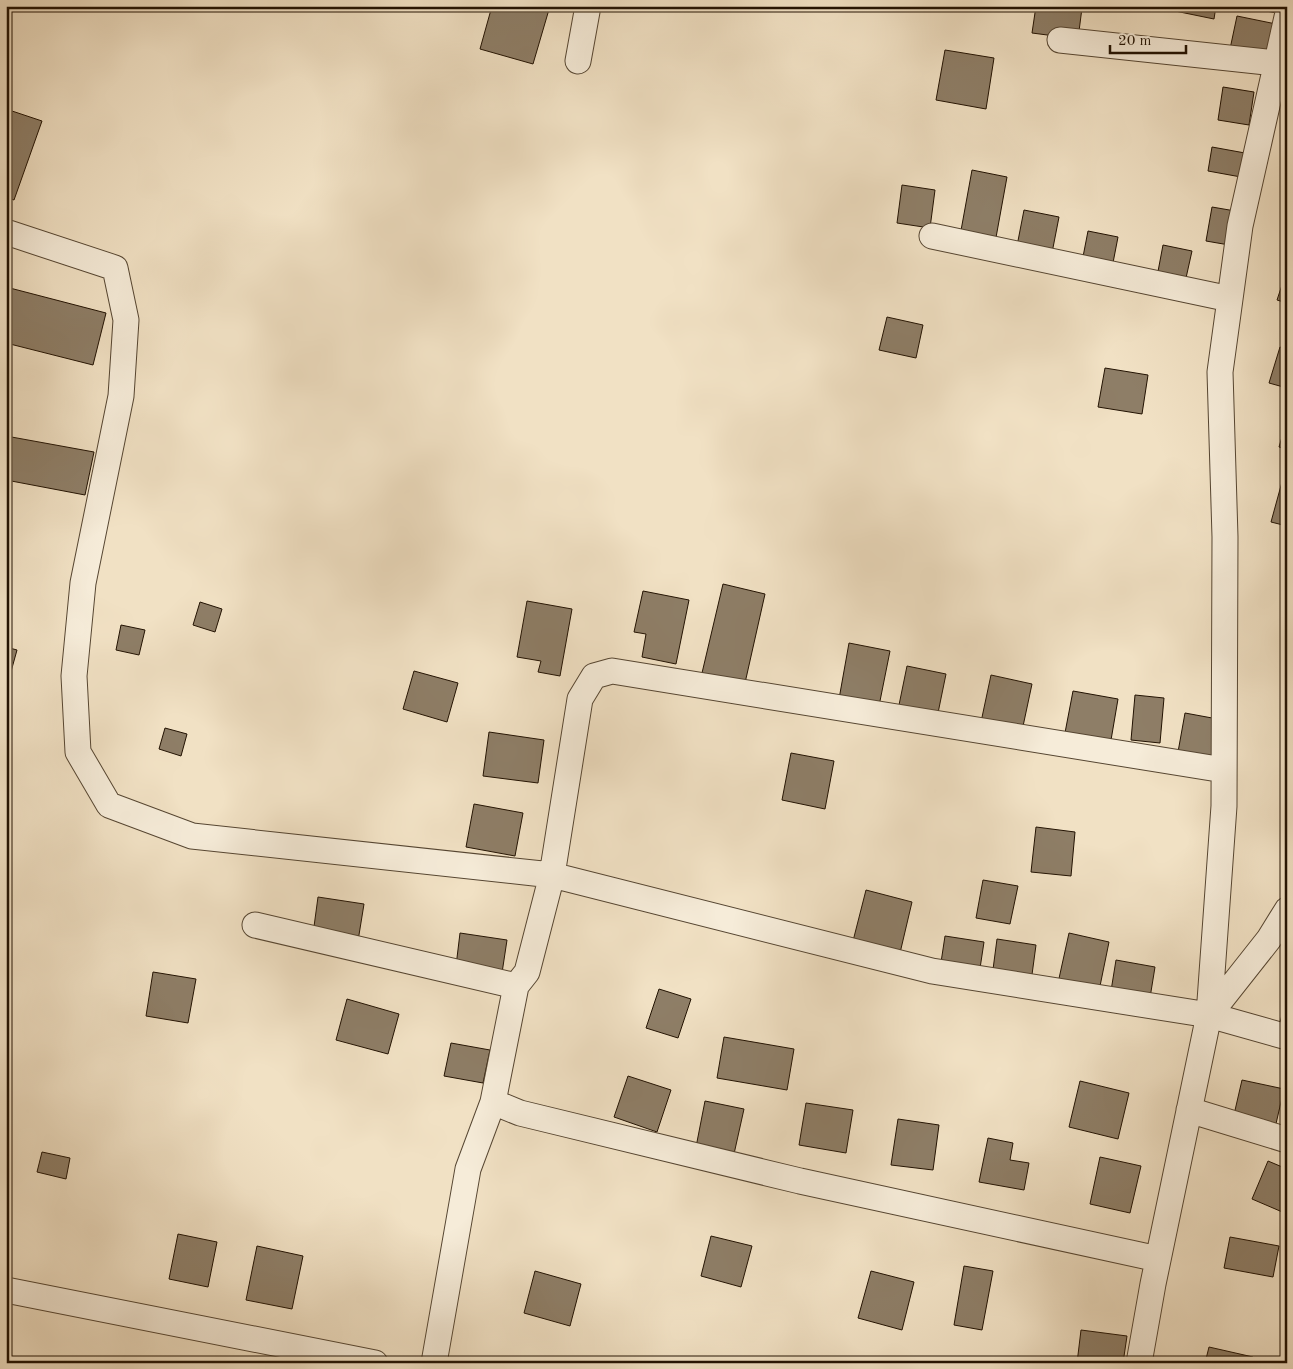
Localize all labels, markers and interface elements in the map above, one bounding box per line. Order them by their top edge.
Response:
scale bar [1110,22,1187,54]
text: 20 m [1118,34,1152,49]

